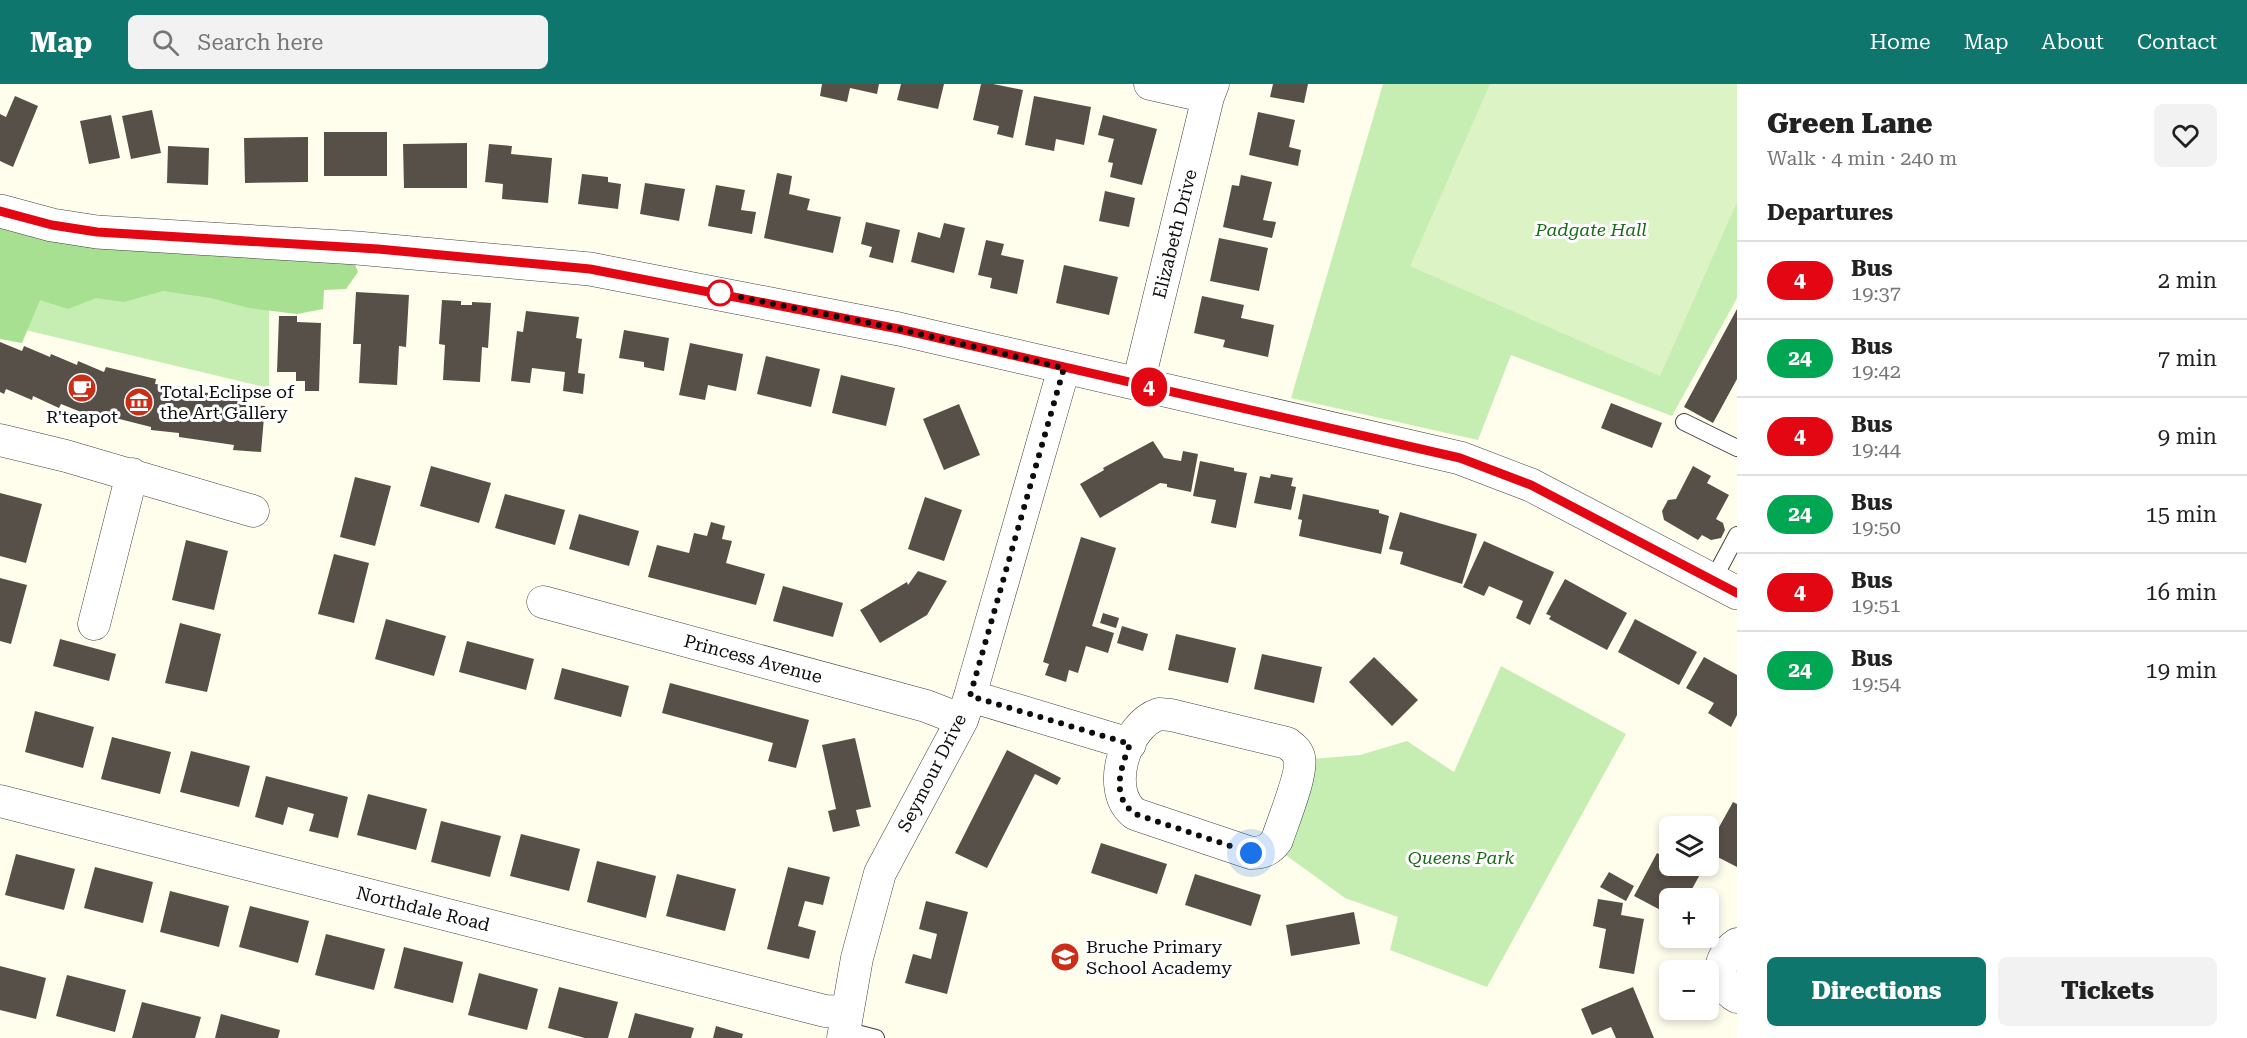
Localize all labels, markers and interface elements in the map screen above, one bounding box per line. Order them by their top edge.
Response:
search box [128,15,548,69]
text: Map [30,26,92,59]
icon: search [149,26,182,59]
text: Search here [197,30,323,55]
text: Home [1870,30,1931,54]
text: Map [1964,30,2009,54]
text: About [2042,30,2104,54]
text: Contact [2137,30,2217,54]
button: heart [2154,104,2217,167]
text: Green Lane [1767,107,1933,140]
text: Walk · 4 min · 240 m [1767,146,1957,170]
street label: Elizabeth Drive [1148,167,1201,301]
text: Departures [1767,200,1893,225]
park label: Padgate Hall [1534,219,1647,240]
text: Bus [1851,256,1893,281]
text: 4 [1794,268,1806,292]
text: 2 min [2158,268,2217,293]
unlabelled marker [707,280,733,306]
text: 19:37 [1851,281,1901,305]
text: Bus [1851,334,1893,359]
text: 24 [1788,346,1812,370]
text: 7 min [2158,346,2217,371]
text: 19:42 [1851,359,1901,383]
line badge: 4 [1130,368,1168,406]
cafe icon: R'teapot [66,372,98,404]
text: 4 [1143,375,1155,399]
place label: Total Eclipse of the Art Gallery [160,381,295,423]
museum icon: Total Eclipse of the Art Gallery [123,386,155,418]
place label: R'teapot [46,406,118,427]
text: Bus [1851,412,1893,437]
text: 4 [1794,424,1806,448]
text: 9 min [2158,424,2217,449]
text: 19:44 [1851,437,1901,461]
text: Bus [1851,490,1893,515]
text: 24 [1788,502,1812,526]
text: 15 min [2146,502,2217,527]
text: 19:50 [1851,515,1901,539]
text: Bus [1851,568,1893,593]
text: 4 [1794,580,1806,604]
text: 16 min [2146,580,2217,605]
text: 19:51 [1851,593,1901,617]
street label: Princess Avenue [682,630,825,687]
text: Bus [1851,646,1893,671]
text: 24 [1788,658,1812,682]
text: 19 min [2146,658,2217,683]
text: 19:54 [1851,671,1901,695]
street label: Seymour Drive [893,710,970,835]
map controls [1659,816,1719,1020]
button: layers [1659,816,1719,876]
your location [1236,838,1266,868]
park label: Queens Park [1408,847,1514,868]
street label: Northdale Road [354,882,492,935]
button: + [1659,888,1719,948]
place label: Bruche Primary School Academy [1086,936,1232,978]
school or university icon: Bruche Primary School Academy [1049,941,1081,973]
button: Directions [1767,957,1986,1026]
button: Tickets [1998,957,2217,1026]
button: − [1659,960,1719,1020]

